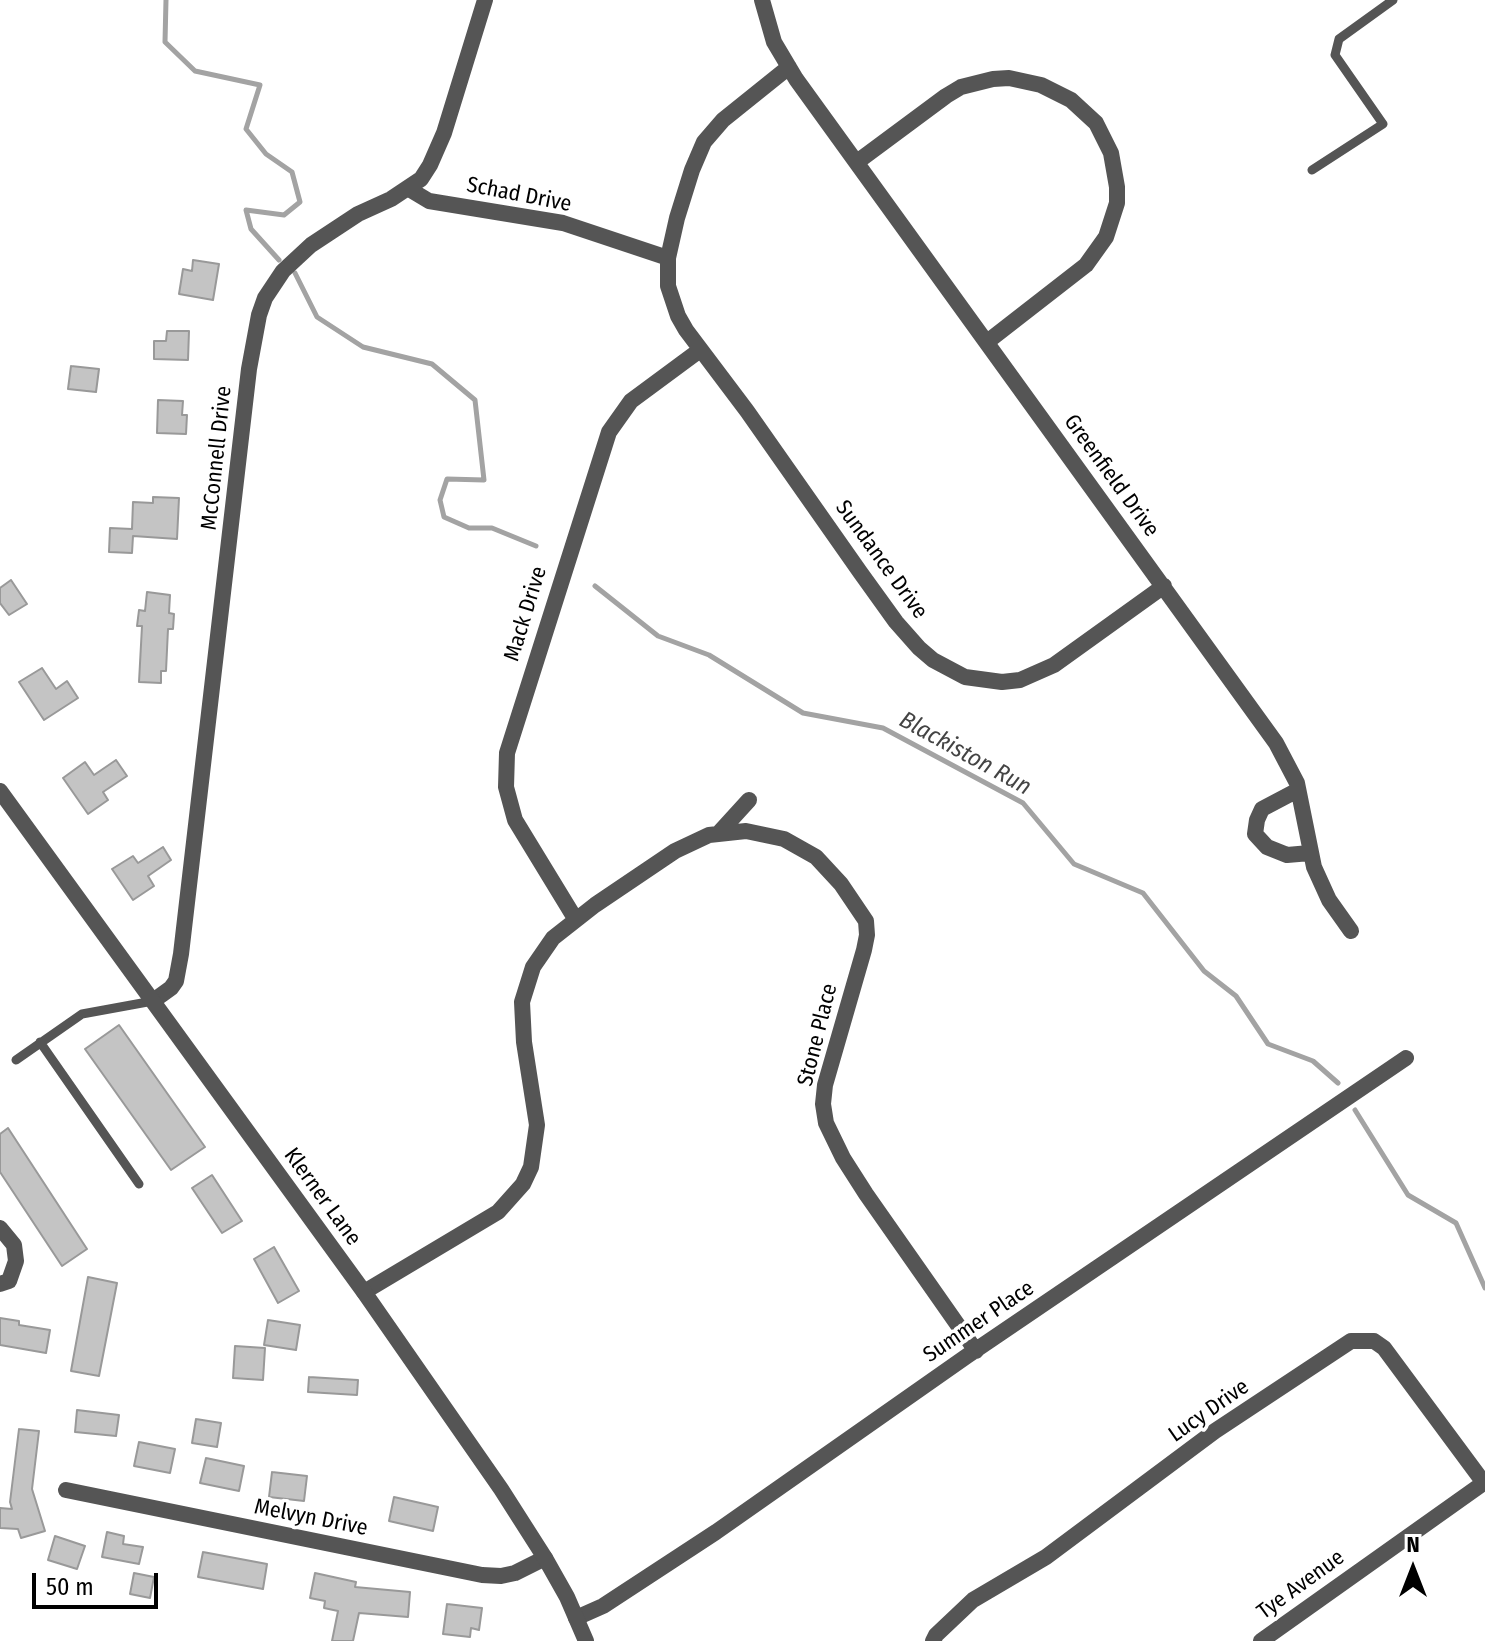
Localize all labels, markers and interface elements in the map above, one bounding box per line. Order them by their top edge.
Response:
street label: Schad Drive [464,172,574,218]
street label: McConnell Drive [196,385,238,531]
street label: Greenfield Drive [1058,410,1164,542]
street label: Sundance Drive [829,496,933,624]
street label: Mack Drive [499,563,553,665]
water label: Blackiston Run [894,706,1036,802]
street label: Stone Place [793,981,843,1089]
street label: Klerner Lane [278,1143,366,1251]
street label: Summer Place [919,1275,1039,1369]
street label: Lucy Drive [1164,1374,1254,1448]
street label: Melvyn Drive [252,1494,370,1542]
north arrow [1373,1529,1453,1609]
text: N [1406,1531,1420,1558]
street label: Tye Avenue [1252,1545,1350,1625]
scale bar [36,1557,162,1607]
text: 50 m [46,1573,94,1601]

